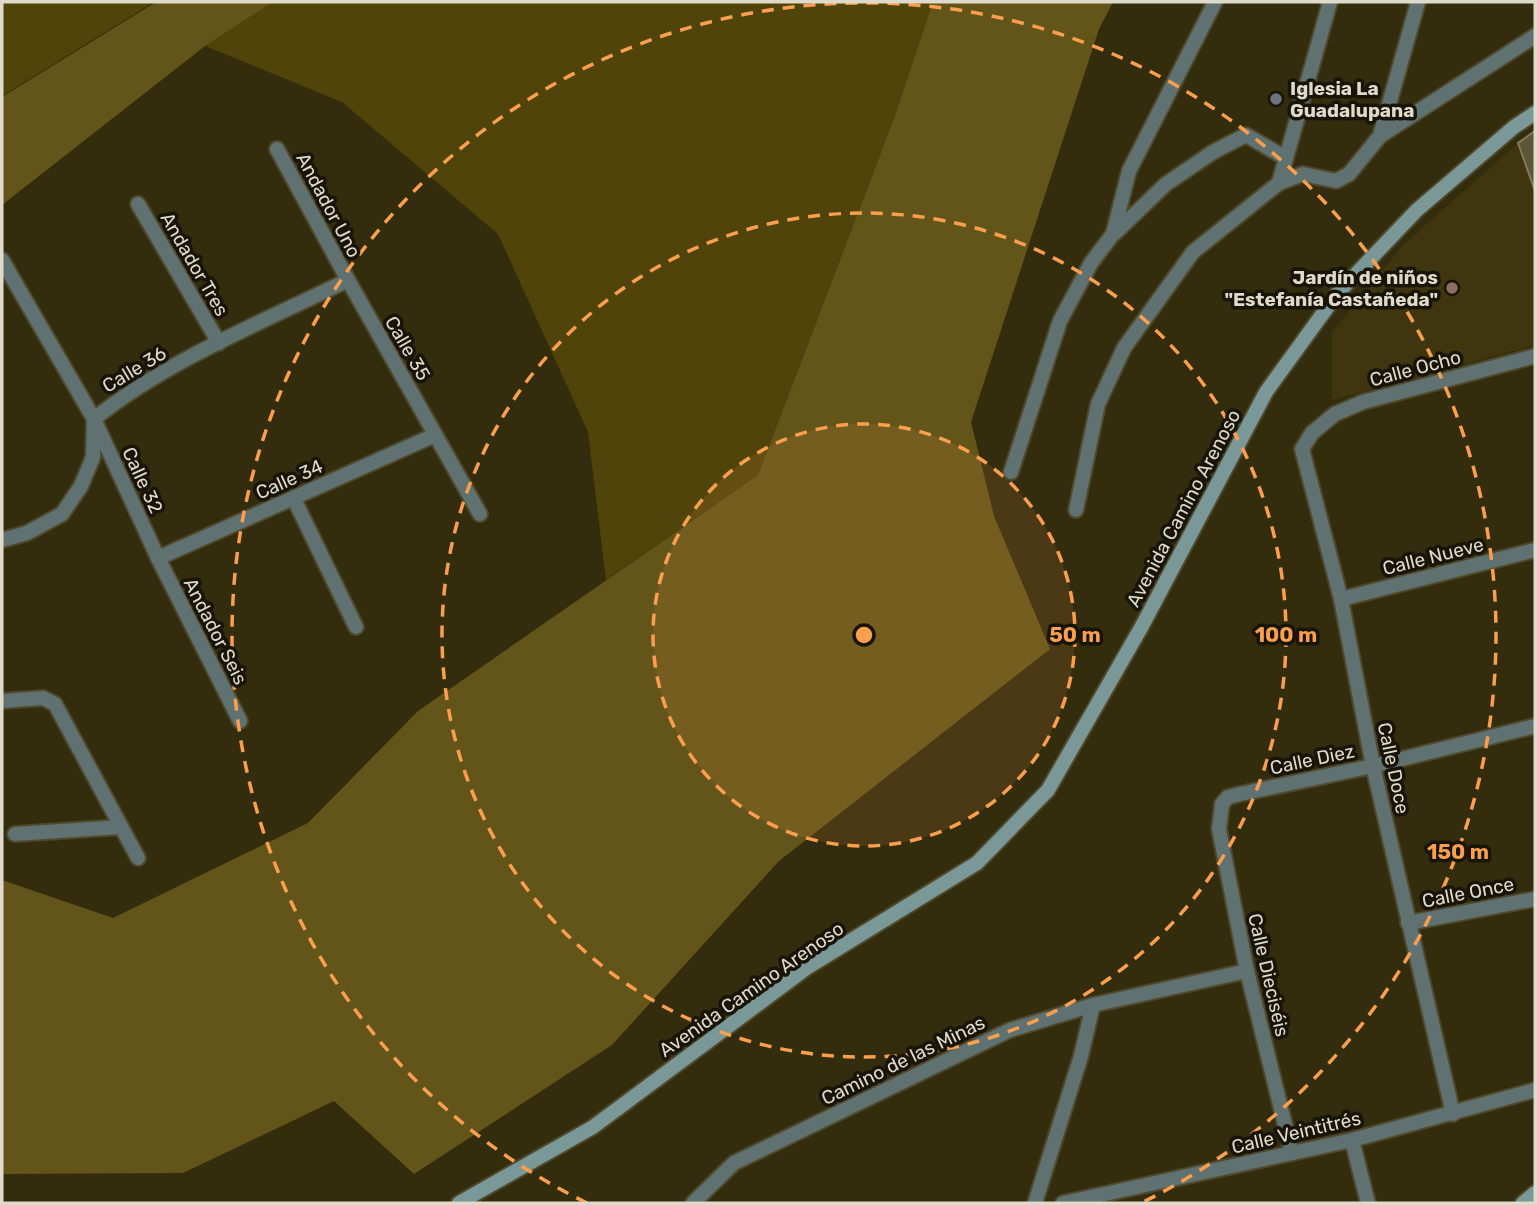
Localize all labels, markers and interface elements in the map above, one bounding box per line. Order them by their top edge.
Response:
place label: Iglesia La Guadalupana [1290,77,1415,122]
marker: Iglesia La Guadalupana [1268,91,1284,107]
street label: Andador Uno [291,149,366,262]
street label: Andador Tres [156,208,234,320]
place label: Jardín de niños "Estefanía Castañeda" [1224,266,1438,311]
marker: Jardín de niños "Estefanía Castañeda" [1444,280,1460,296]
street label: Calle 35 [380,312,435,384]
street label: Calle 36 [98,341,170,397]
street label: Calle Ocho [1367,345,1463,392]
street label: Avenida Camino Arenoso [1122,406,1245,611]
street label: Calle 32 [117,444,168,517]
street label: Calle 34 [252,454,326,504]
street label: Calle Nueve [1380,533,1486,580]
street label: Andador Seis [179,574,252,688]
text: 50 m [1049,622,1101,647]
text: 100 m [1255,622,1317,647]
centre of rings [852,623,876,647]
street label: Calle Doce [1373,720,1414,816]
street label: Calle Diez [1268,739,1356,780]
text: 150 m [1427,839,1489,864]
street label: Calle Once [1420,872,1516,913]
street label: Calle Dieciséis [1243,911,1294,1039]
street label: Avenida Camino Arenoso [655,917,848,1062]
street label: Camino de las Minas [818,1011,989,1110]
street label: Calle Veintitrés [1229,1106,1363,1159]

